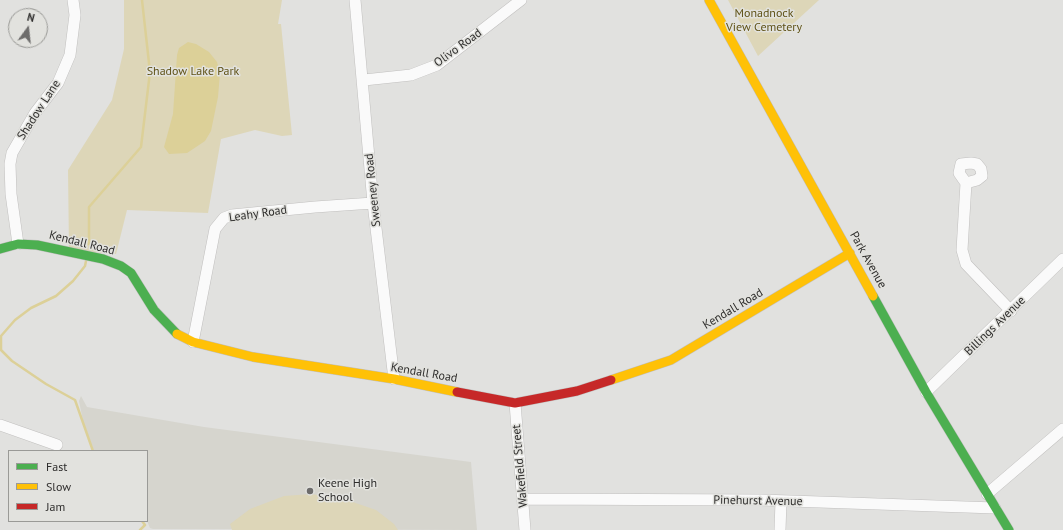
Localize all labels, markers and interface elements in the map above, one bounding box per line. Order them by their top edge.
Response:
park label: Monadnock View Cemetery [726,7,802,35]
north arrow [8,8,48,48]
text: N [26,10,36,25]
street label: Olivo Road [431,26,485,70]
park label: Shadow Lake Park [147,65,239,79]
street label: Shadow Lane [14,77,64,143]
street label: Sweeney Road [362,153,384,227]
street label: Leahy Road [228,203,288,225]
street label: Kendall Road [48,228,116,258]
street label: Park Avenue [846,229,890,291]
street label: Kendall Road [700,285,766,333]
street label: Billings Avenue [962,293,1028,359]
street label: Kendall Road [390,360,458,386]
street label: Wakefield Street [509,424,531,508]
legend [8,450,148,522]
text: Fast [46,459,67,474]
place label: Keene High School [318,477,377,505]
text: Slow [46,479,71,494]
marker: Keene High School [305,486,315,496]
street label: Pinehurst Avenue [713,493,803,509]
text: Jam [46,499,65,514]

